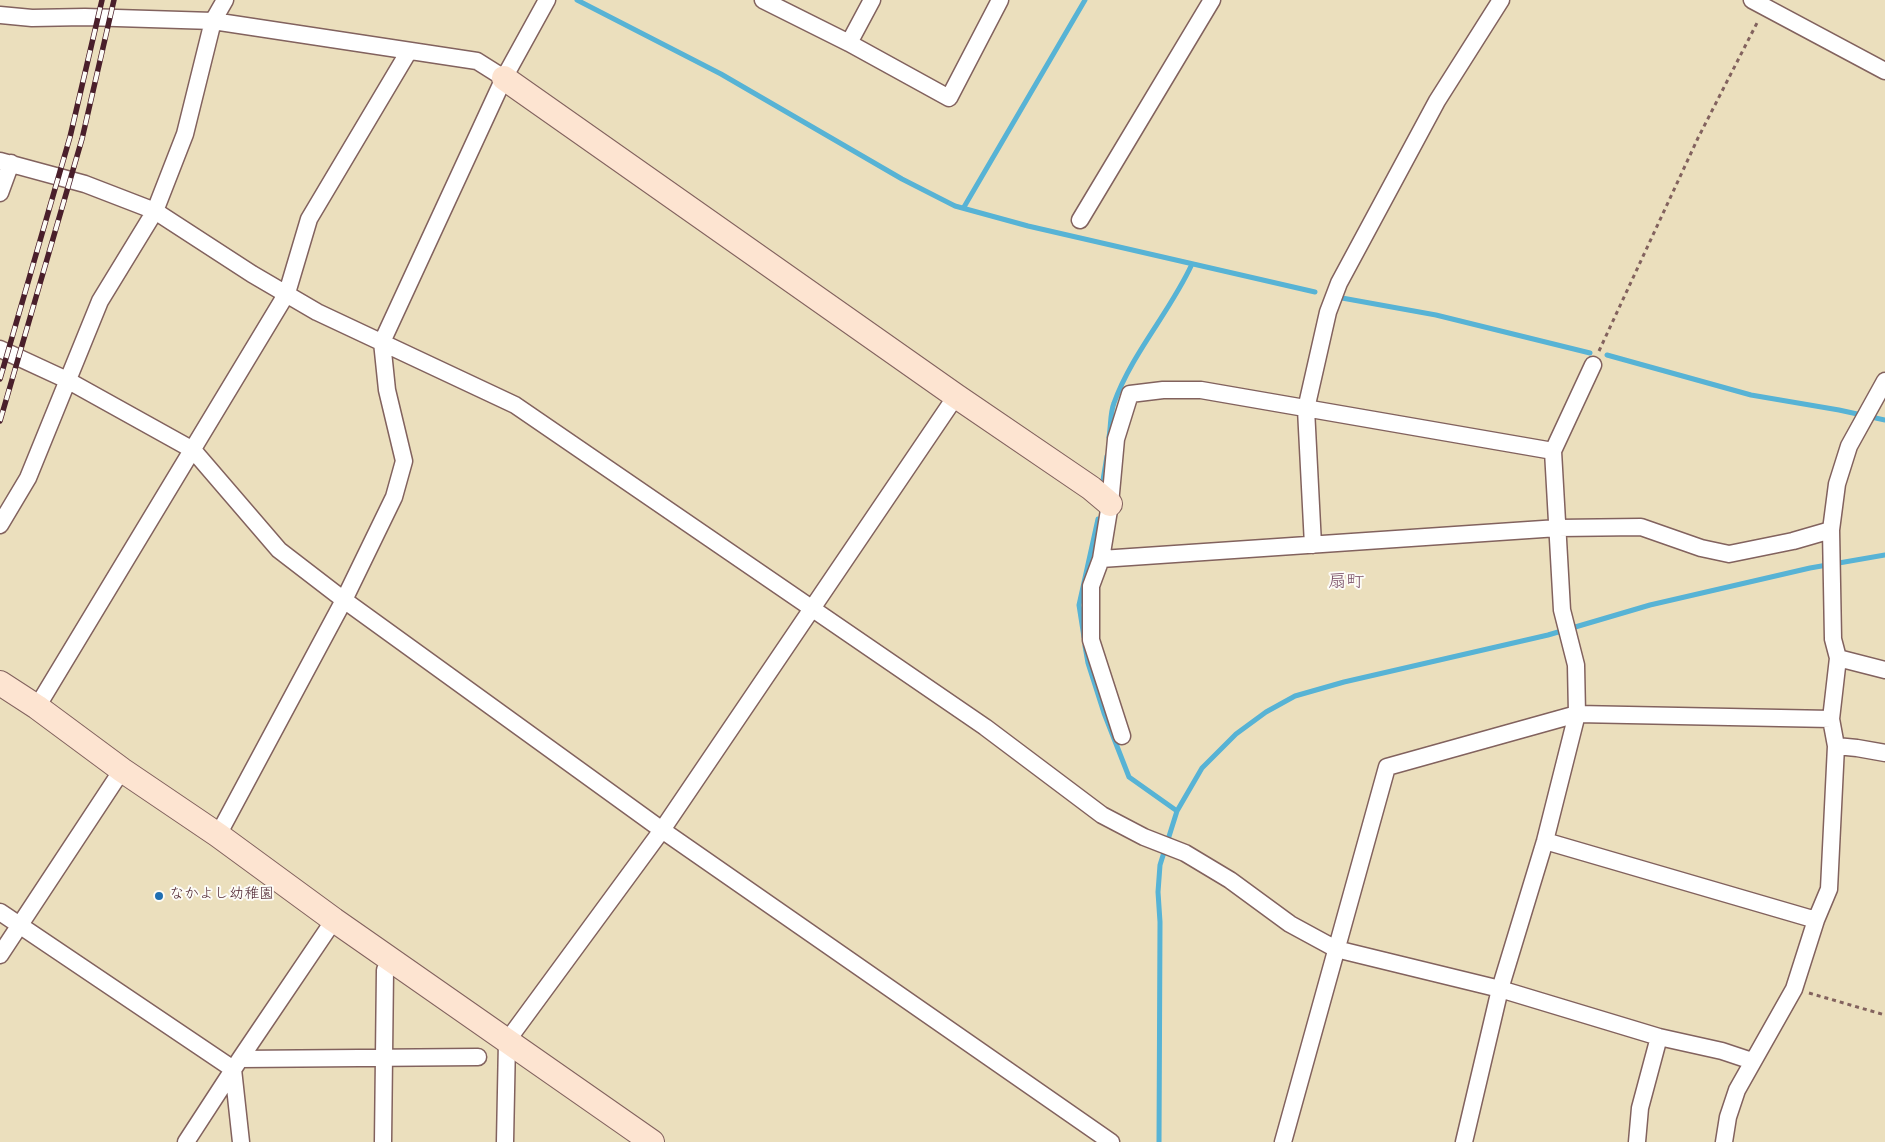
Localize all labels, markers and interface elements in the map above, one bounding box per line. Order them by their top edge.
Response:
district label: 扇町 [1328,573,1364,595]
place label: なかよし幼稚園 [169,887,274,905]
marker: なかよし幼稚園 [153,890,165,902]

